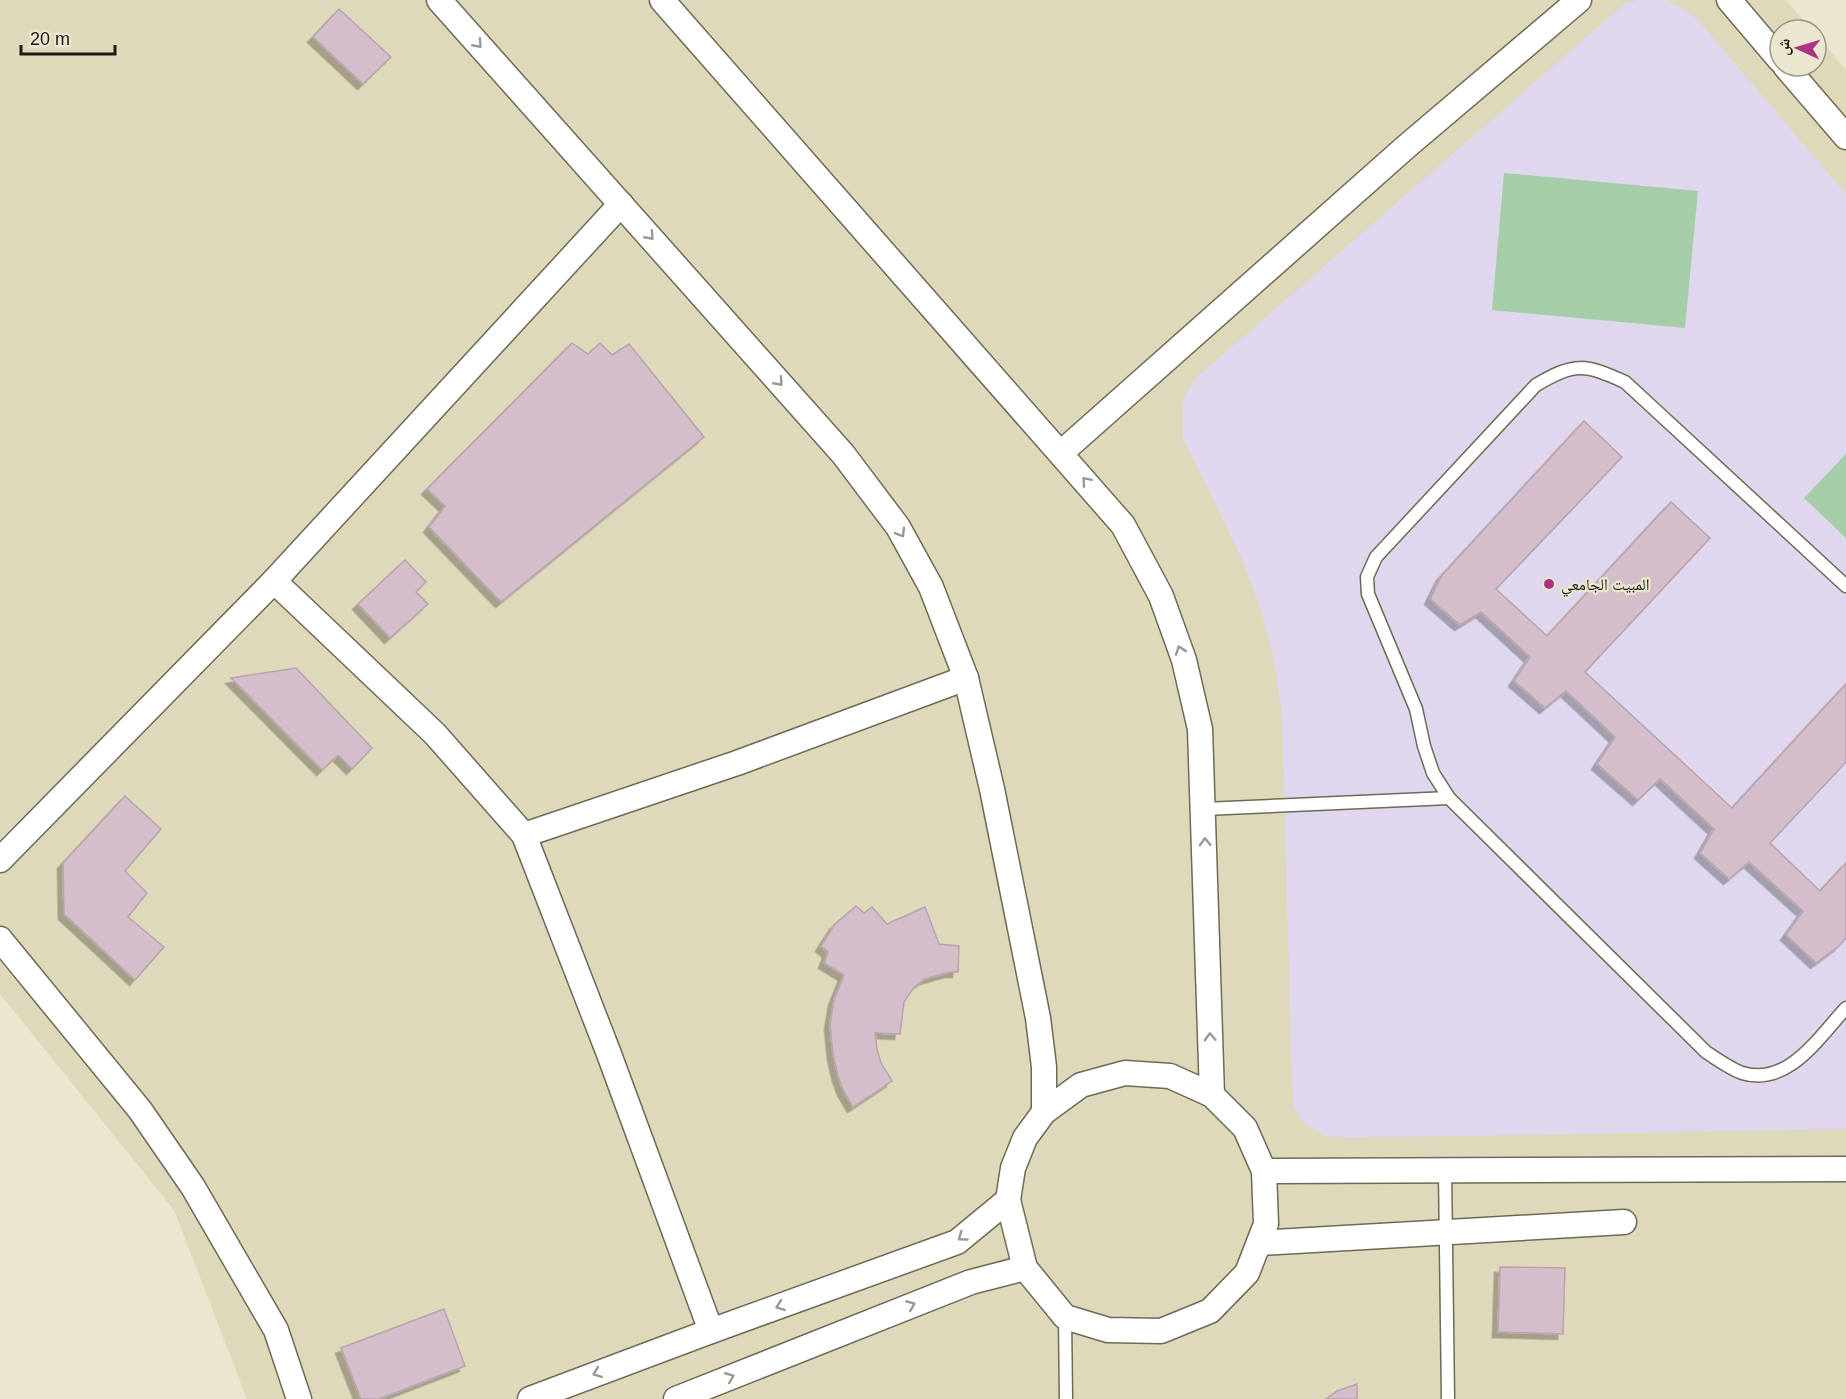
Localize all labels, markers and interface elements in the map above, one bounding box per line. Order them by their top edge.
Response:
scale bar [21,18,116,56]
north arrow [1768,18,1828,78]
text: 20 m [30,29,70,49]
one-way arrow [471,37,482,47]
text: ش [1774,38,1794,56]
one-way arrow [643,229,654,240]
one-way arrow [772,375,783,386]
one-way arrow [1082,477,1093,488]
one-way arrow [894,527,906,537]
place label: المبيت الجامعي [1561,576,1650,597]
marker: المبيت الجامعي [1542,577,1556,591]
one-way arrow [1174,645,1187,655]
one-way arrow [1198,837,1211,846]
one-way arrow [1204,1032,1216,1041]
one-way arrow [958,1230,969,1241]
one-way arrow [775,1298,786,1311]
one-way arrow [905,1300,916,1312]
one-way arrow [593,1366,603,1379]
one-way arrow [724,1372,735,1384]

